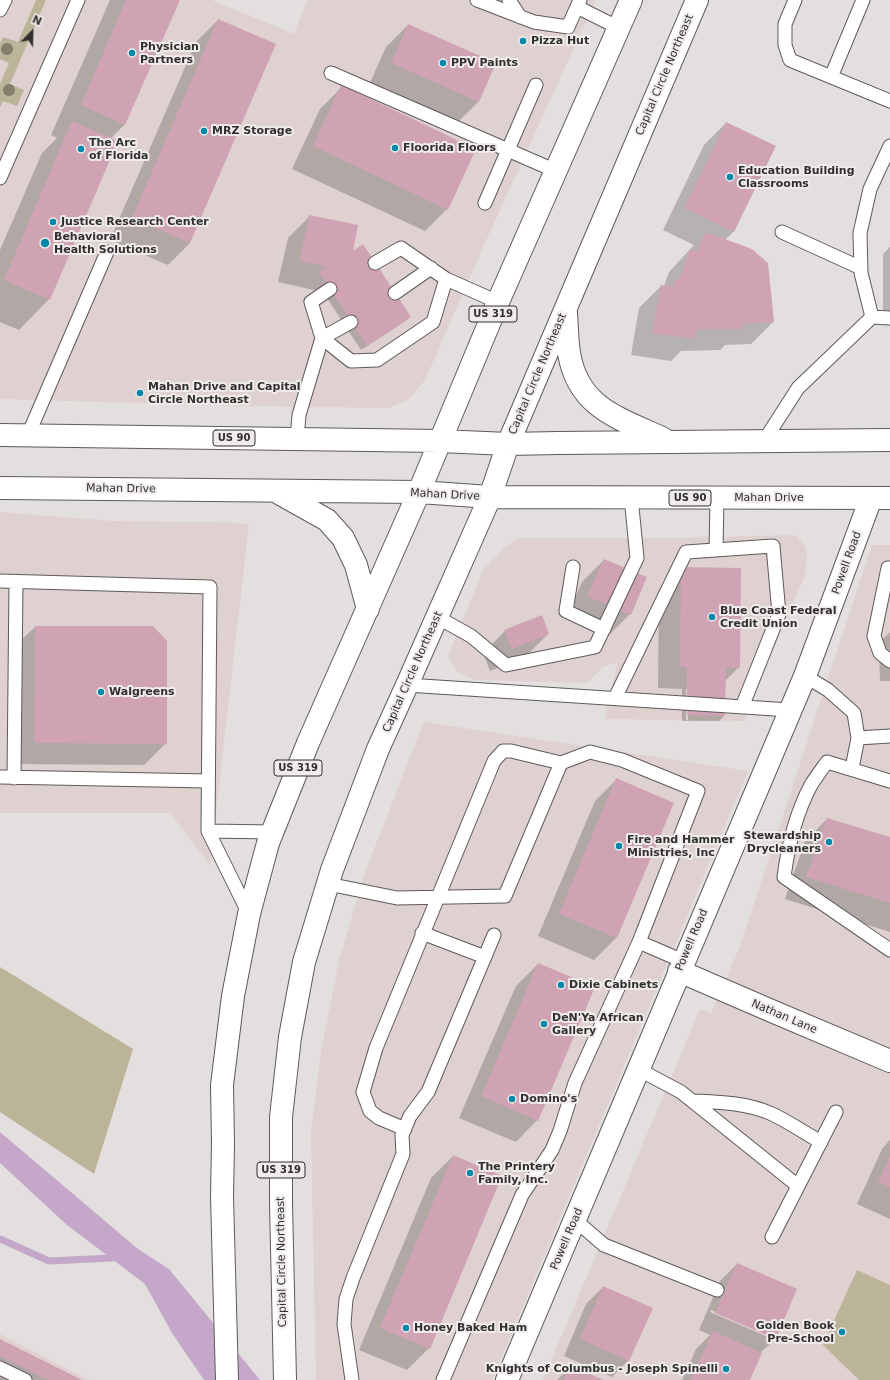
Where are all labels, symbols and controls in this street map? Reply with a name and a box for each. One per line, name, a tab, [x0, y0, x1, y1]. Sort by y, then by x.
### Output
north arrow	[12, 12, 52, 52]
street label: Capital Circle Northeast	[633, 12, 697, 138]
text: N	[30, 13, 44, 28]
place label: Pizza Hut	[531, 34, 589, 48]
marker: Pizza Hut	[518, 36, 528, 46]
place label: Physician Partners	[140, 40, 199, 66]
marker: Physician Partners	[127, 48, 137, 58]
place label: PPV Paints	[451, 56, 518, 70]
marker: PPV Paints	[438, 58, 448, 68]
place label: MRZ Storage	[212, 124, 292, 138]
marker: MRZ Storage	[199, 126, 209, 136]
place label: The Arc of Florida	[89, 136, 149, 162]
place label: Floorida Floors	[403, 141, 496, 155]
marker: Floorida Floors	[390, 143, 400, 153]
marker: The Arc of Florida	[76, 144, 86, 154]
place label: Education Building Classrooms	[738, 164, 855, 190]
marker: Education Building Classrooms	[725, 172, 735, 182]
place label: Justice Research Center	[61, 215, 209, 229]
marker: Justice Research Center	[48, 217, 58, 227]
place label: Behavioral Health Solutions	[54, 230, 157, 256]
marker: Behavioral Health Solutions	[39, 237, 51, 249]
road number: US 319	[469, 306, 517, 322]
street label: Capital Circle Northeast	[506, 311, 570, 437]
place label: Mahan Drive and Capital Circle Northeast	[148, 380, 301, 406]
marker: Mahan Drive and Capital Circle Northeast	[135, 388, 145, 398]
road number: US 90	[213, 430, 255, 446]
street label: Mahan Drive	[86, 482, 156, 496]
street label: Mahan Drive	[410, 487, 480, 503]
road number: US 90	[669, 490, 711, 506]
street label: Mahan Drive	[734, 491, 804, 505]
street label: Powell Road	[830, 530, 864, 596]
place label: Blue Coast Federal Credit Union	[720, 604, 836, 630]
street label: Capital Circle Northeast	[380, 610, 446, 734]
marker: Blue Coast Federal Credit Union	[707, 612, 717, 622]
place label: Walgreens	[109, 685, 175, 699]
marker: Walgreens	[96, 687, 106, 697]
road number: US 319	[274, 760, 322, 776]
place label: Stewardship Drycleaners	[743, 829, 821, 855]
place label: Fire and Hammer Ministries, Inc	[627, 833, 734, 859]
marker: Stewardship Drycleaners	[824, 837, 834, 847]
marker: Fire and Hammer Ministries, Inc	[614, 841, 624, 851]
street label: Powell Road	[673, 907, 711, 973]
place label: Dixie Cabinets	[569, 978, 658, 992]
marker: Dixie Cabinets	[556, 980, 566, 990]
street label: Nathan Lane	[749, 997, 819, 1037]
place label: DeN'Ya African Gallery	[552, 1011, 644, 1037]
marker: DeN'Ya African Gallery	[539, 1019, 549, 1029]
place label: Domino's	[520, 1092, 577, 1106]
marker: Domino's	[507, 1094, 517, 1104]
place label: The Printery Family, Inc.	[478, 1160, 555, 1186]
road number: US 319	[257, 1162, 305, 1178]
marker: The Printery Family, Inc.	[465, 1168, 475, 1178]
street label: Capital Circle Northeast	[274, 1197, 290, 1327]
street label: Powell Road	[548, 1206, 586, 1272]
place label: Golden Book Pre-School	[756, 1319, 834, 1345]
place label: Honey Baked Ham	[414, 1321, 527, 1335]
marker: Honey Baked Ham	[401, 1323, 411, 1333]
marker: Golden Book Pre-School	[837, 1327, 847, 1337]
place label: Knights of Columbus - Joseph Spinelli	[486, 1362, 718, 1376]
marker: Knights of Columbus - Joseph Spinelli	[721, 1364, 731, 1374]

